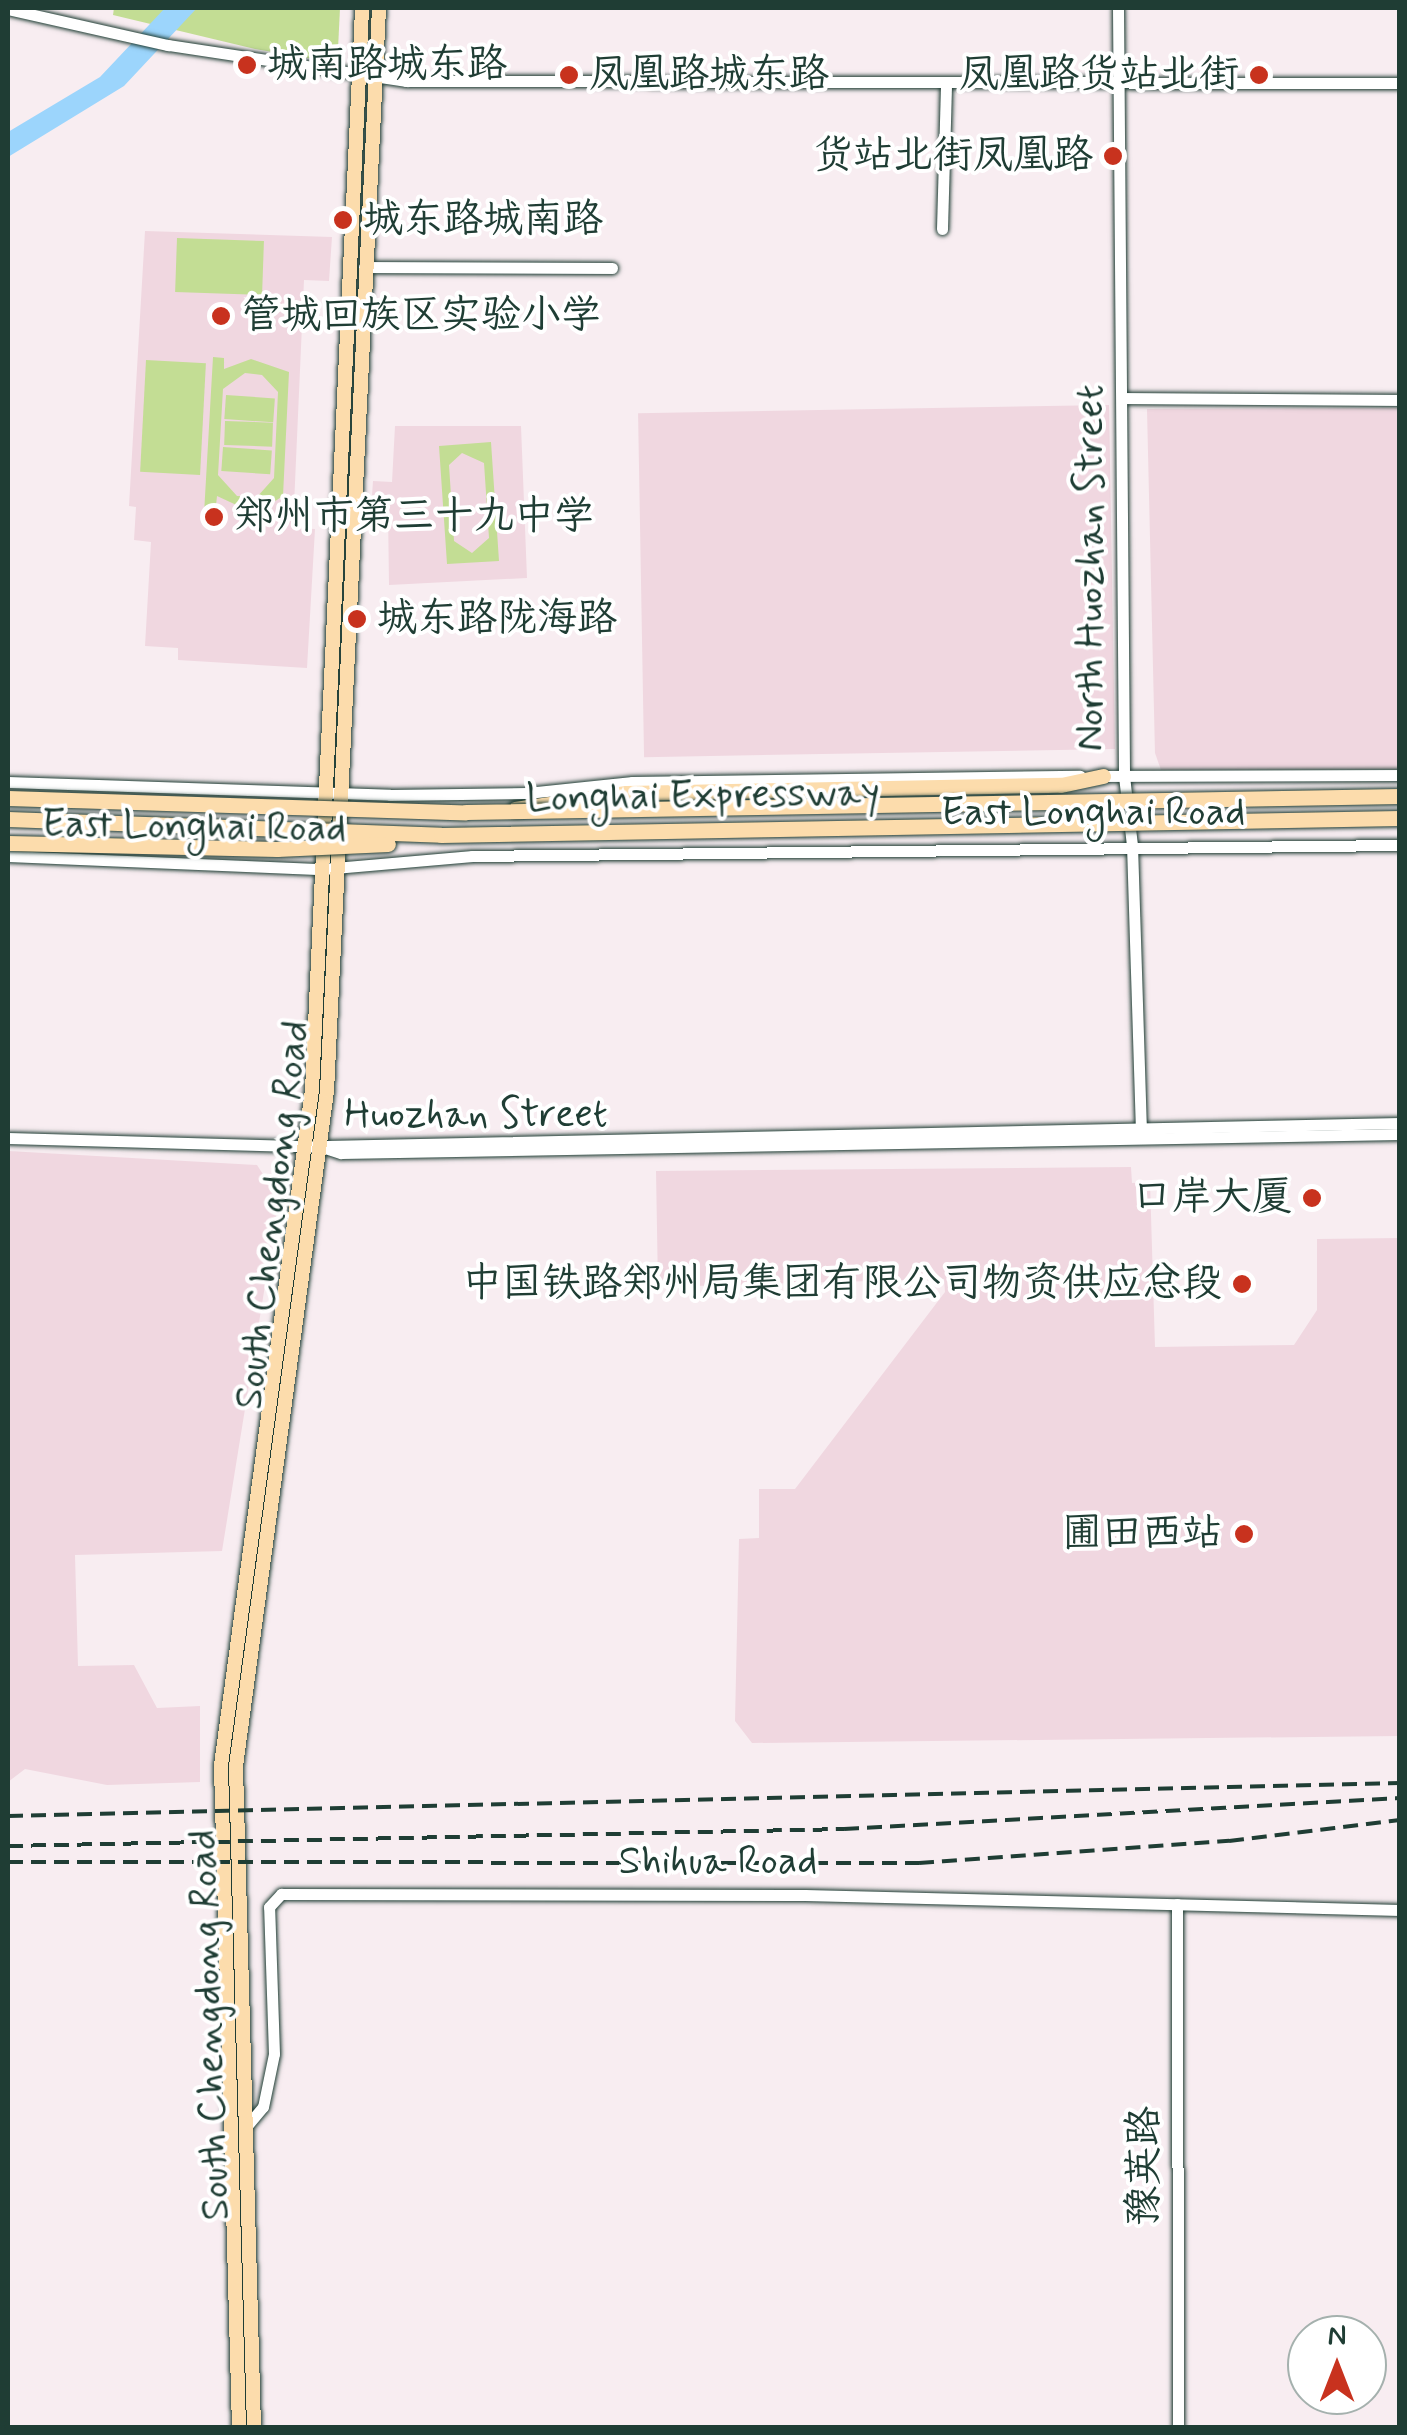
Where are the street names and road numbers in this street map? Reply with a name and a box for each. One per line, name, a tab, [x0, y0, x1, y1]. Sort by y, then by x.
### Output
street label: North Huozhan Street	[1067, 382, 1115, 754]
street label: Longhai Expressway	[526, 769, 880, 823]
street label: East Longhai Road	[941, 789, 1245, 837]
street label: East Longhai Road	[41, 800, 347, 854]
street label: South Chengdong Road	[225, 1018, 321, 1412]
street label: Huozhan Street	[341, 1091, 611, 1139]
street label: South Chengdong Road	[179, 1829, 241, 2221]
street label: Shihua Road	[619, 1838, 817, 1886]
street label: 豫英路	[1121, 2106, 1169, 2226]

